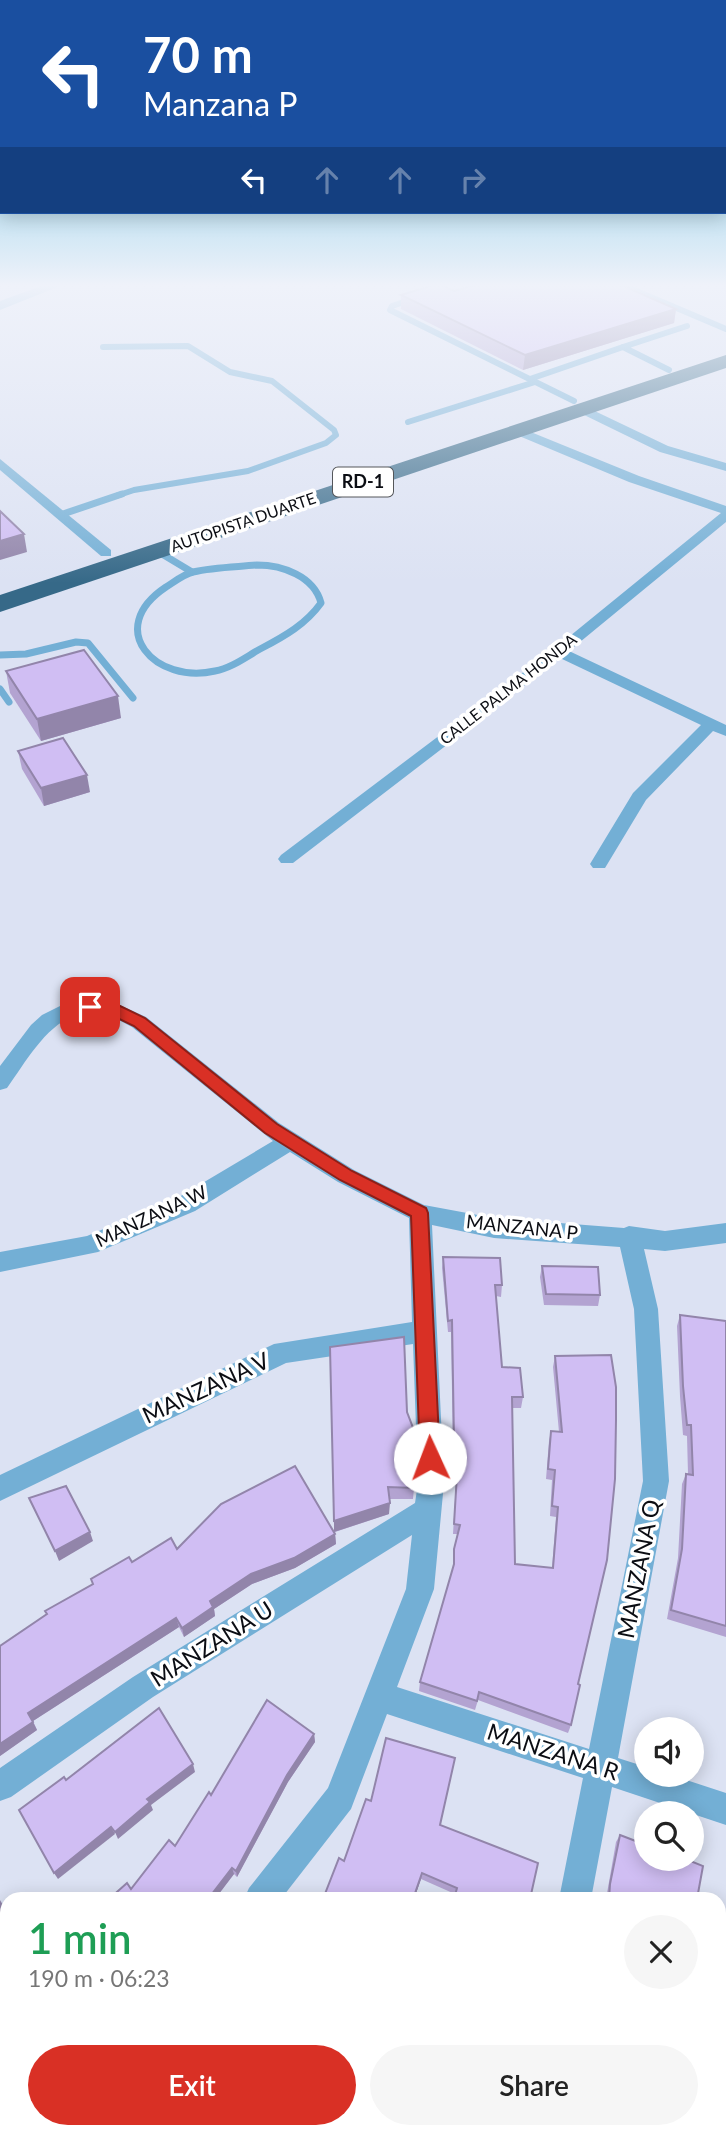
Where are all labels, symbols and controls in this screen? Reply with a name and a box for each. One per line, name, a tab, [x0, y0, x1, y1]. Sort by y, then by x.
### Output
text: 70 m	[143, 25, 253, 83]
icon: left	[28, 28, 119, 119]
text: Manzana P	[143, 84, 298, 123]
icon: left	[235, 161, 273, 199]
icon: ahead	[308, 161, 346, 199]
icon: ahead	[381, 161, 419, 199]
icon: right	[454, 161, 492, 199]
road number: RD-1	[333, 468, 393, 496]
street label: AUTOPISTA DUARTE	[168, 488, 318, 555]
street label: CALLE PALMA HONDA	[436, 629, 580, 748]
pin	[60, 977, 120, 1037]
icon: arrive	[71, 988, 109, 1026]
street label: MANZANA W	[91, 1180, 210, 1251]
street label: MANZANA P	[465, 1209, 579, 1244]
street label: MANZANA V	[138, 1345, 274, 1429]
position arrow	[393, 1421, 467, 1495]
street label: MANZANA Q	[611, 1497, 665, 1640]
street label: MANZANA U	[145, 1594, 278, 1692]
street label: MANZANA R	[484, 1717, 623, 1786]
map controls	[634, 1717, 704, 1871]
button: sound	[634, 1717, 704, 1787]
button: search	[634, 1801, 704, 1871]
text: 1 min	[28, 1913, 132, 1963]
button: close	[624, 1915, 698, 1989]
text: 190 m · 06:23	[28, 1964, 170, 1992]
button: Exit	[28, 2045, 356, 2125]
button: Share	[370, 2045, 698, 2125]

